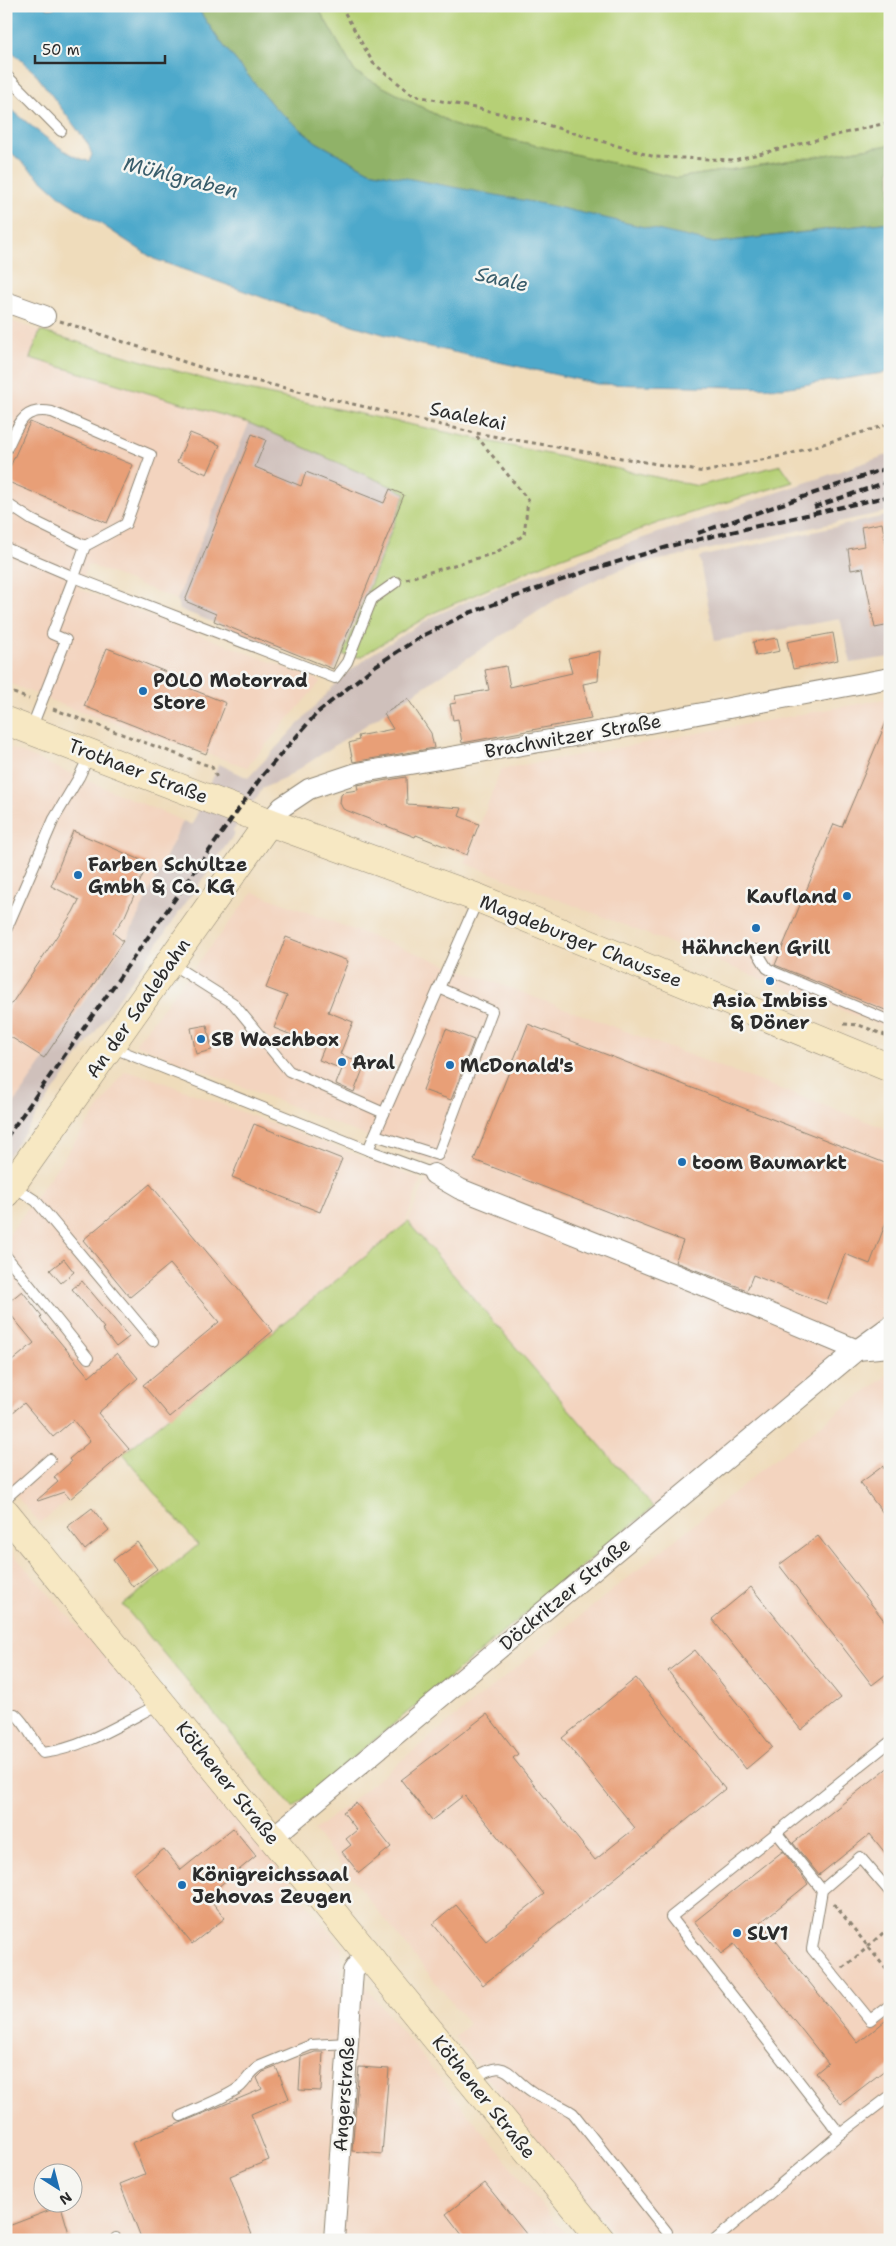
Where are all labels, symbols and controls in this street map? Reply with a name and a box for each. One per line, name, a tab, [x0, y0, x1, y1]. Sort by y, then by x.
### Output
scale bar	[35, 32, 165, 64]
text: 50 m	[42, 40, 80, 60]
water label: Mühlgraben	[121, 150, 241, 204]
water label: Saale	[473, 260, 531, 298]
street label: Saalekai	[428, 396, 508, 436]
place label: POLO Motorrad Store	[153, 668, 308, 715]
marker: POLO Motorrad Store	[137, 685, 149, 697]
street label: Brachwitzer Straße	[483, 708, 663, 764]
street label: Trothaer Straße	[64, 733, 212, 809]
place label: Farben Schultze Gmbh & Co. KG	[88, 852, 247, 899]
marker: Farben Schultze Gmbh & Co. KG	[72, 869, 84, 881]
place label: Kaufland	[747, 884, 837, 909]
street label: Magdeburger Chaussee	[476, 889, 686, 993]
marker: Kaufland	[841, 890, 853, 902]
marker: Hähnchen Grill	[750, 922, 762, 934]
street label: An der Saalebahn	[80, 933, 196, 1083]
place label: Hähnchen Grill	[682, 935, 831, 960]
marker: Asia Imbiss & Döner	[764, 975, 776, 987]
place label: Asia Imbiss & Döner	[712, 988, 828, 1035]
place label: SB Waschbox	[211, 1027, 339, 1052]
marker: SB Waschbox	[195, 1033, 207, 1045]
place label: Aral	[352, 1050, 396, 1075]
place label: McDonald's	[460, 1053, 573, 1078]
marker: Aral	[336, 1056, 348, 1068]
marker: McDonald's	[444, 1059, 456, 1071]
place label: toom Baumarkt	[692, 1150, 847, 1175]
marker: toom Baumarkt	[676, 1156, 688, 1168]
street label: Döckritzer Straße	[494, 1532, 636, 1656]
street label: Köthener Straße	[170, 1716, 286, 1850]
place label: Königreichssaal Jehovas Zeugen	[192, 1862, 352, 1909]
marker: Königreichssaal Jehovas Zeugen	[176, 1879, 188, 1891]
place label: SLV1	[747, 1921, 788, 1946]
marker: SLV1	[731, 1927, 743, 1939]
street label: Köthener Straße	[426, 2030, 542, 2164]
street label: Angerstraße	[328, 2036, 360, 2152]
north arrow	[32, 2164, 82, 2214]
text: N	[56, 2188, 75, 2209]

